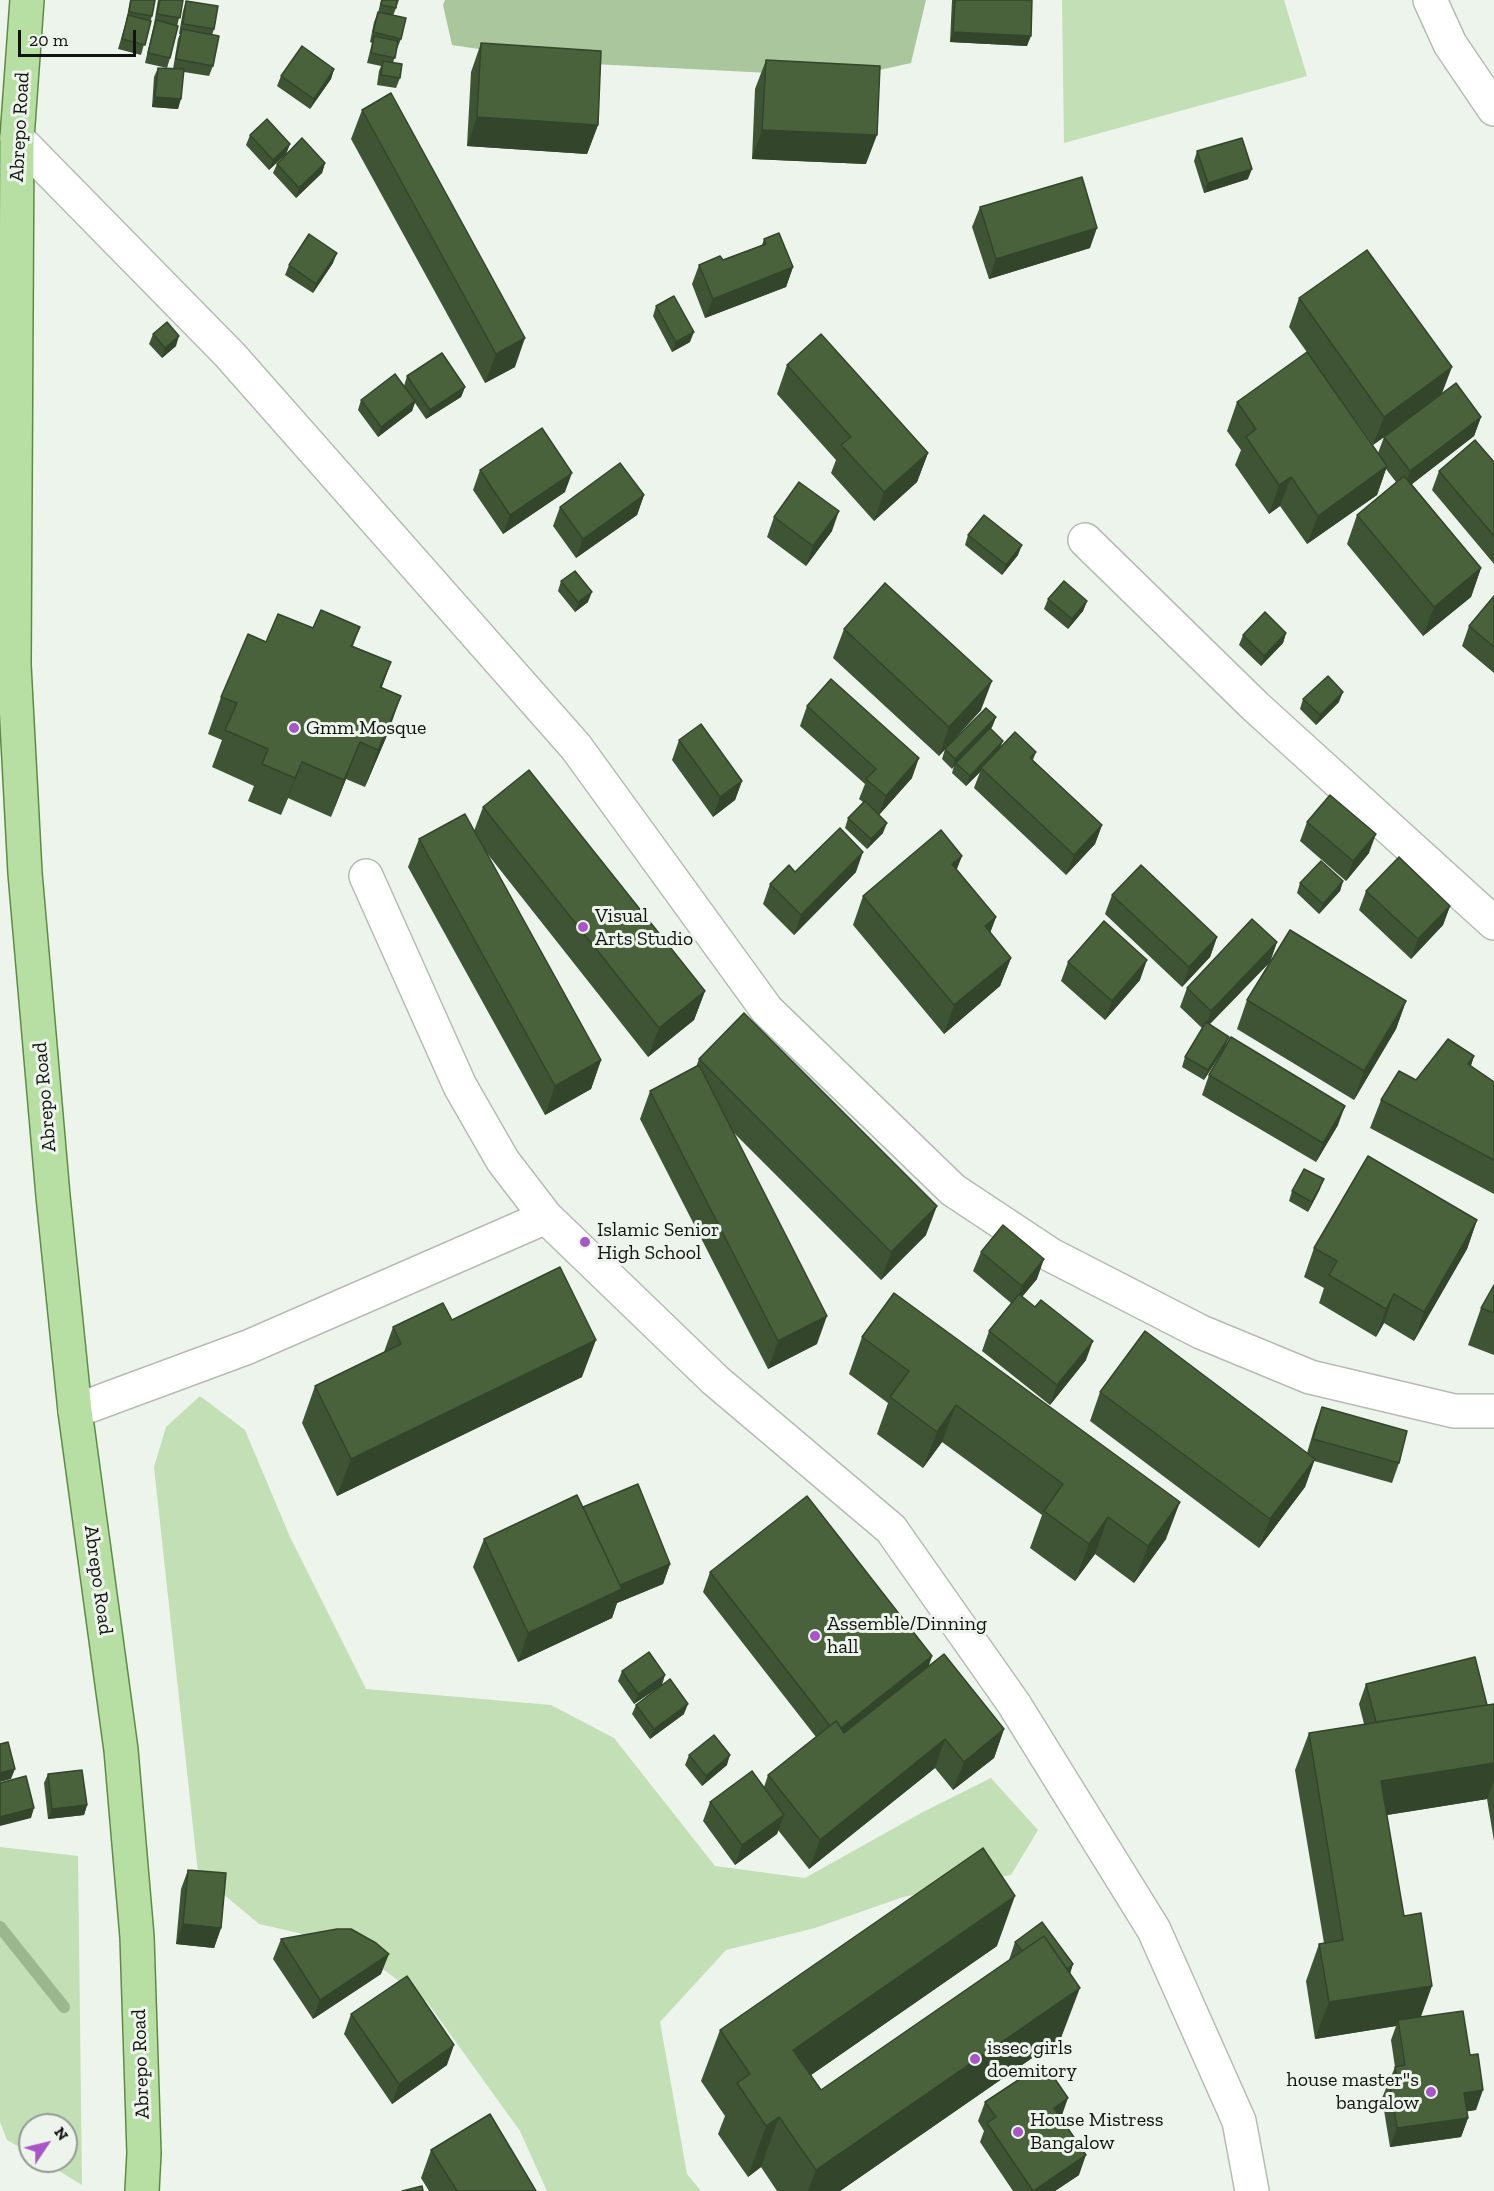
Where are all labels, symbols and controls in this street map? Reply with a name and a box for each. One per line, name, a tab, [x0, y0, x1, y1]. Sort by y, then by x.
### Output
scale bar	[21, 18, 140, 56]
text: 20 m	[29, 29, 68, 51]
street label: Abrepo Road	[5, 71, 35, 183]
place label: Gmm Mosque	[306, 716, 426, 740]
marker: Gmm Mosque	[287, 721, 301, 735]
place label: Visual Arts Studio	[595, 904, 693, 951]
marker: Visual Arts Studio	[576, 920, 590, 934]
street label: Abrepo Road	[28, 1041, 62, 1153]
place label: Islamic Senior High School	[597, 1218, 719, 1265]
marker: Islamic Senior High School	[578, 1235, 592, 1249]
street label: Abrepo Road	[78, 1524, 118, 1636]
place label: Assemble/Dinning hall	[827, 1612, 987, 1659]
marker: Assemble/Dinning hall	[808, 1629, 822, 1643]
street label: Abrepo Road	[127, 2008, 155, 2120]
place label: issec girls doemitory	[987, 2036, 1077, 2083]
marker: issec girls doemitory	[968, 2052, 982, 2066]
place label: house master"s bangalow	[1287, 2068, 1419, 2115]
marker: house master"s bangalow	[1424, 2085, 1438, 2099]
place label: House Mistress Bangalow	[1030, 2108, 1164, 2155]
north arrow	[18, 2113, 78, 2173]
text: N	[50, 2123, 73, 2144]
marker: House Mistress Bangalow	[1011, 2125, 1025, 2139]

